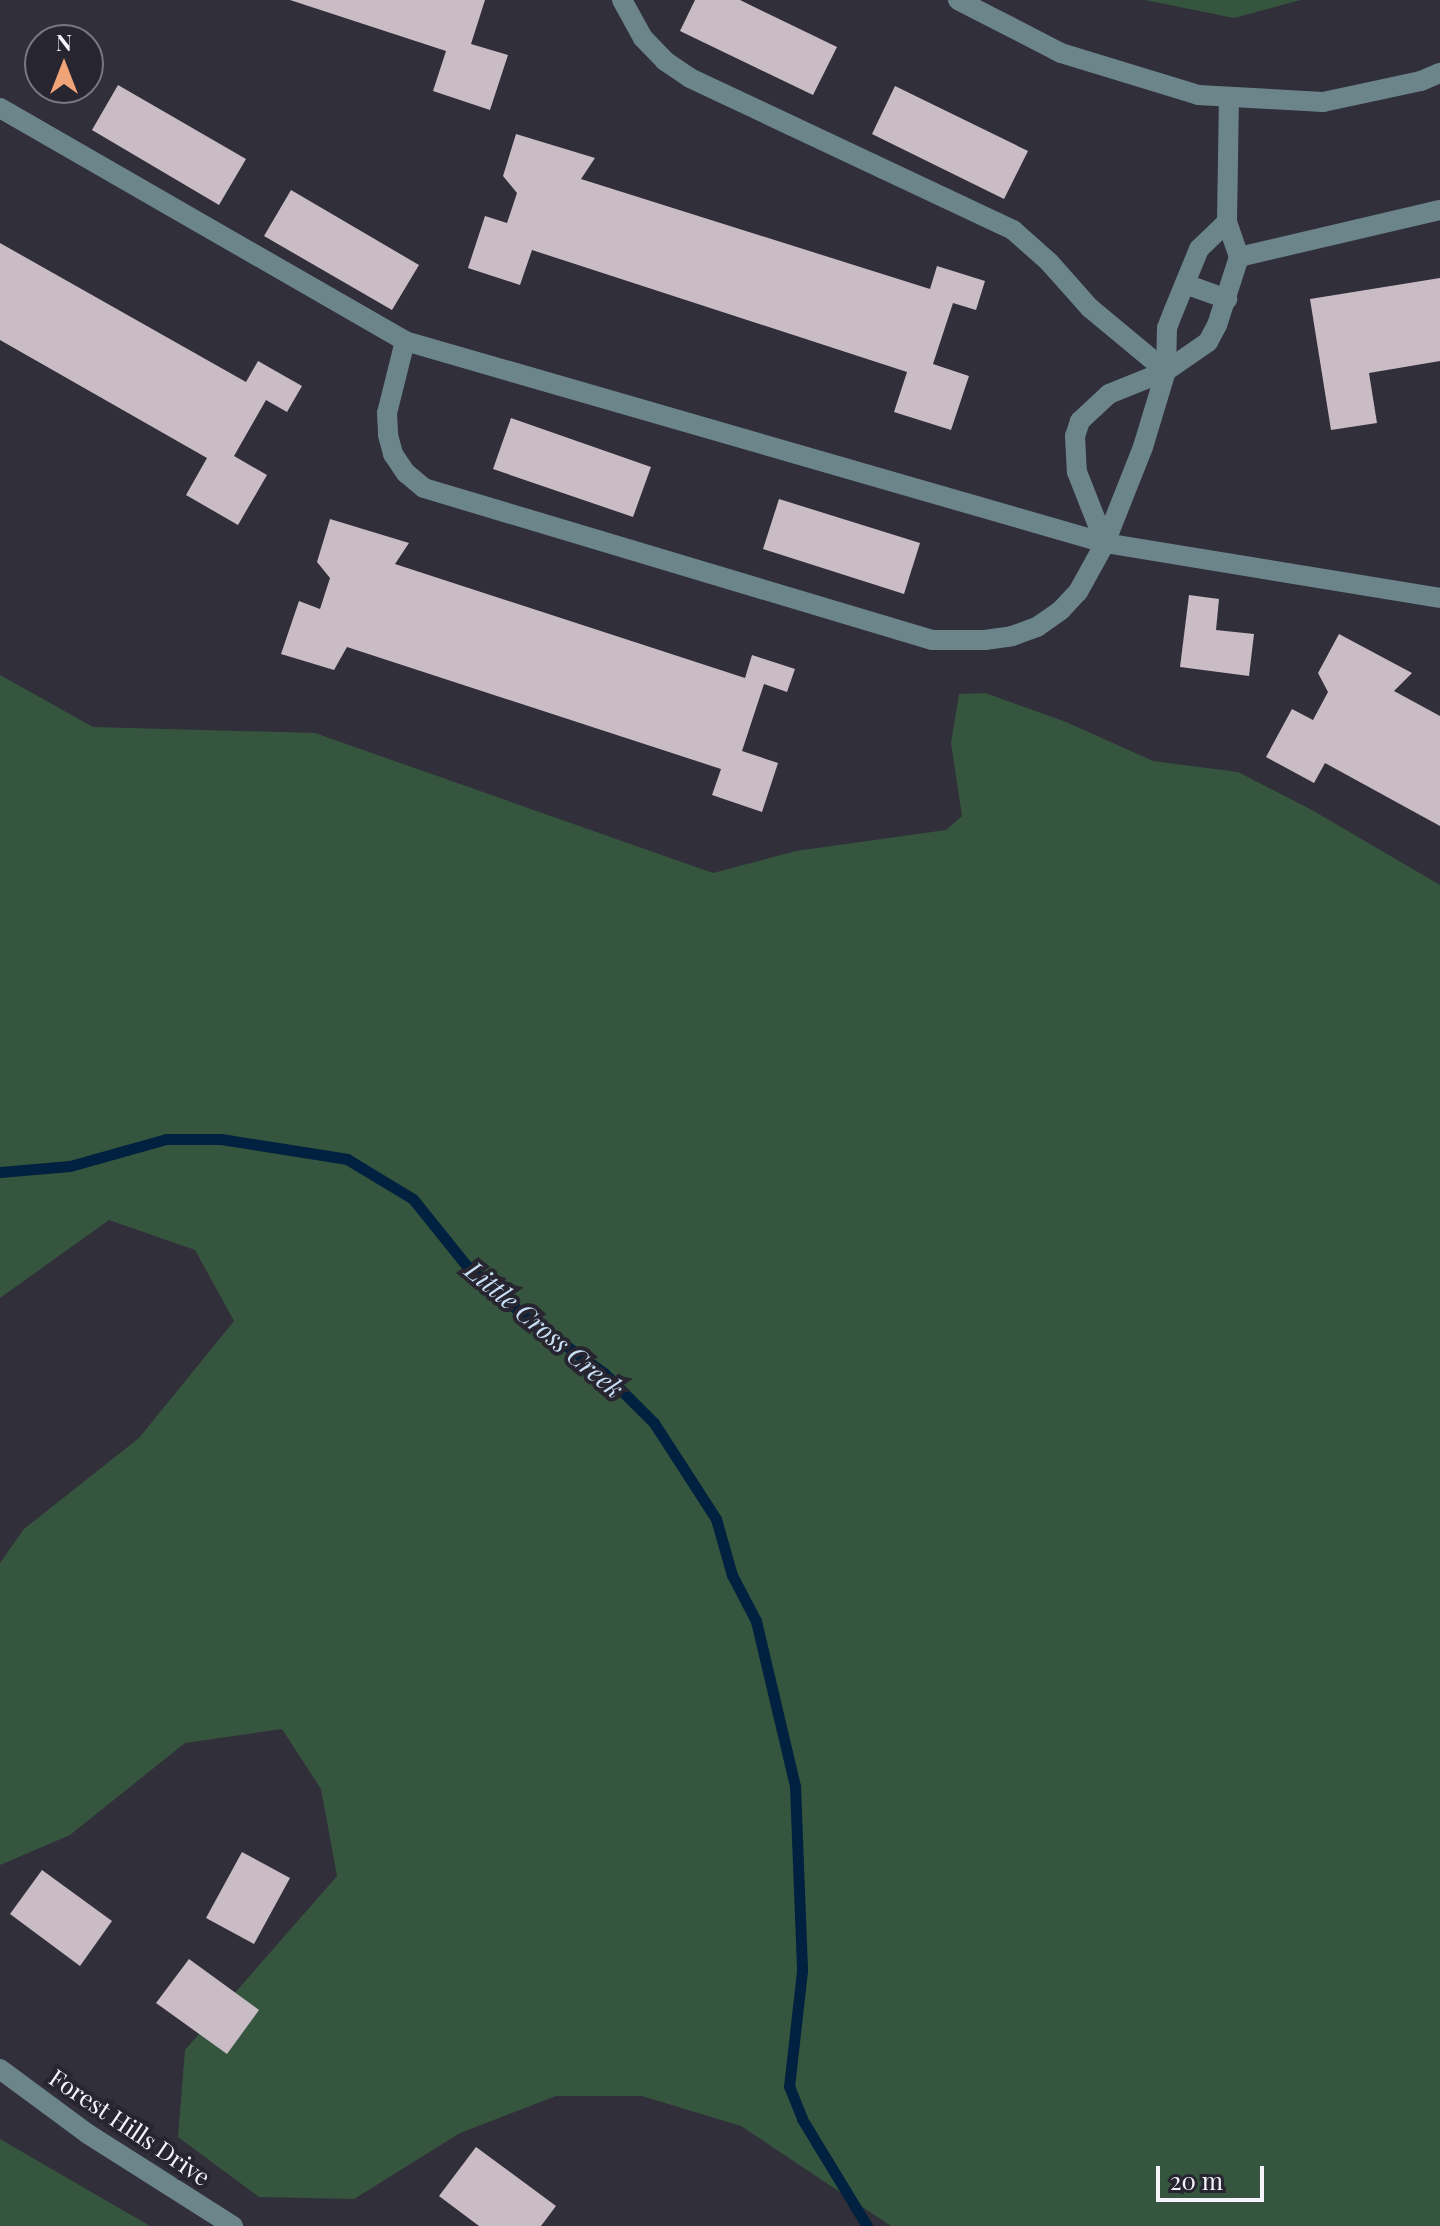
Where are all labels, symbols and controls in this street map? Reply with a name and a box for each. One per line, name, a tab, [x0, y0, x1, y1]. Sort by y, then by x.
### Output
north arrow	[24, 24, 104, 104]
text: N	[56, 27, 72, 57]
water label: Little Cross Creek	[460, 1254, 630, 1404]
street label: Forest Hills Drive	[44, 2062, 216, 2192]
scale bar	[1160, 2150, 1268, 2200]
text: 20 m	[1170, 2164, 1223, 2196]

